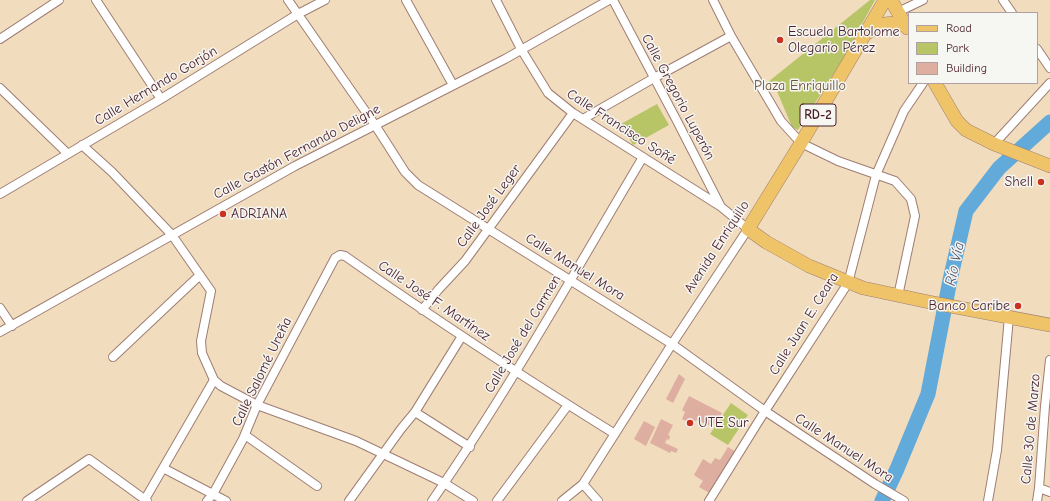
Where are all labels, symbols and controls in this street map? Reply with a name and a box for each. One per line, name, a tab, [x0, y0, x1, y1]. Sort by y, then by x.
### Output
legend	[908, 12, 1038, 84]
text: Road	[946, 21, 972, 35]
place label: Escuela Bartolome Olegario Pérez	[788, 24, 900, 56]
street label: Calle Gregorio Luperón	[638, 31, 718, 163]
marker: Escuela Bartolome Olegario Pérez	[775, 35, 785, 45]
text: Park	[946, 41, 969, 55]
street label: Calle Hernando Gorjón	[92, 43, 220, 129]
text: Building	[946, 61, 987, 75]
park label: Plaza Enriquillo	[754, 78, 846, 94]
street label: Calle Francisco Soñé	[563, 86, 679, 168]
street label: Calle Gastón Fernando Deligne	[211, 101, 383, 203]
road number: RD-2	[800, 104, 836, 126]
street label: Calle José Leger	[453, 161, 525, 251]
place label: Shell	[1005, 174, 1033, 190]
marker: Shell	[1036, 177, 1046, 187]
street label: Avenida Enriquillo	[681, 198, 753, 296]
place label: ADRIANA	[231, 206, 287, 222]
marker: ADRIANA	[218, 209, 228, 219]
street label: Calle Manuel Mora	[522, 230, 628, 304]
water label: Río Vía	[942, 240, 968, 288]
street label: Calle José F. Martínez	[375, 257, 493, 345]
street label: Calle Juan E. Ceara	[766, 270, 842, 378]
street label: Calle José del Carmen	[481, 272, 565, 396]
place label: Banco Caribe	[928, 298, 1010, 314]
marker: Banco Caribe	[1013, 301, 1023, 311]
street label: Calle Salomé Ureña	[228, 315, 296, 429]
street label: Calle 30 de Marzo	[1018, 373, 1044, 485]
street label: Calle Manuel Mora	[792, 410, 896, 486]
place label: UTE Sur	[698, 415, 749, 431]
marker: UTE Sur	[685, 418, 695, 428]

